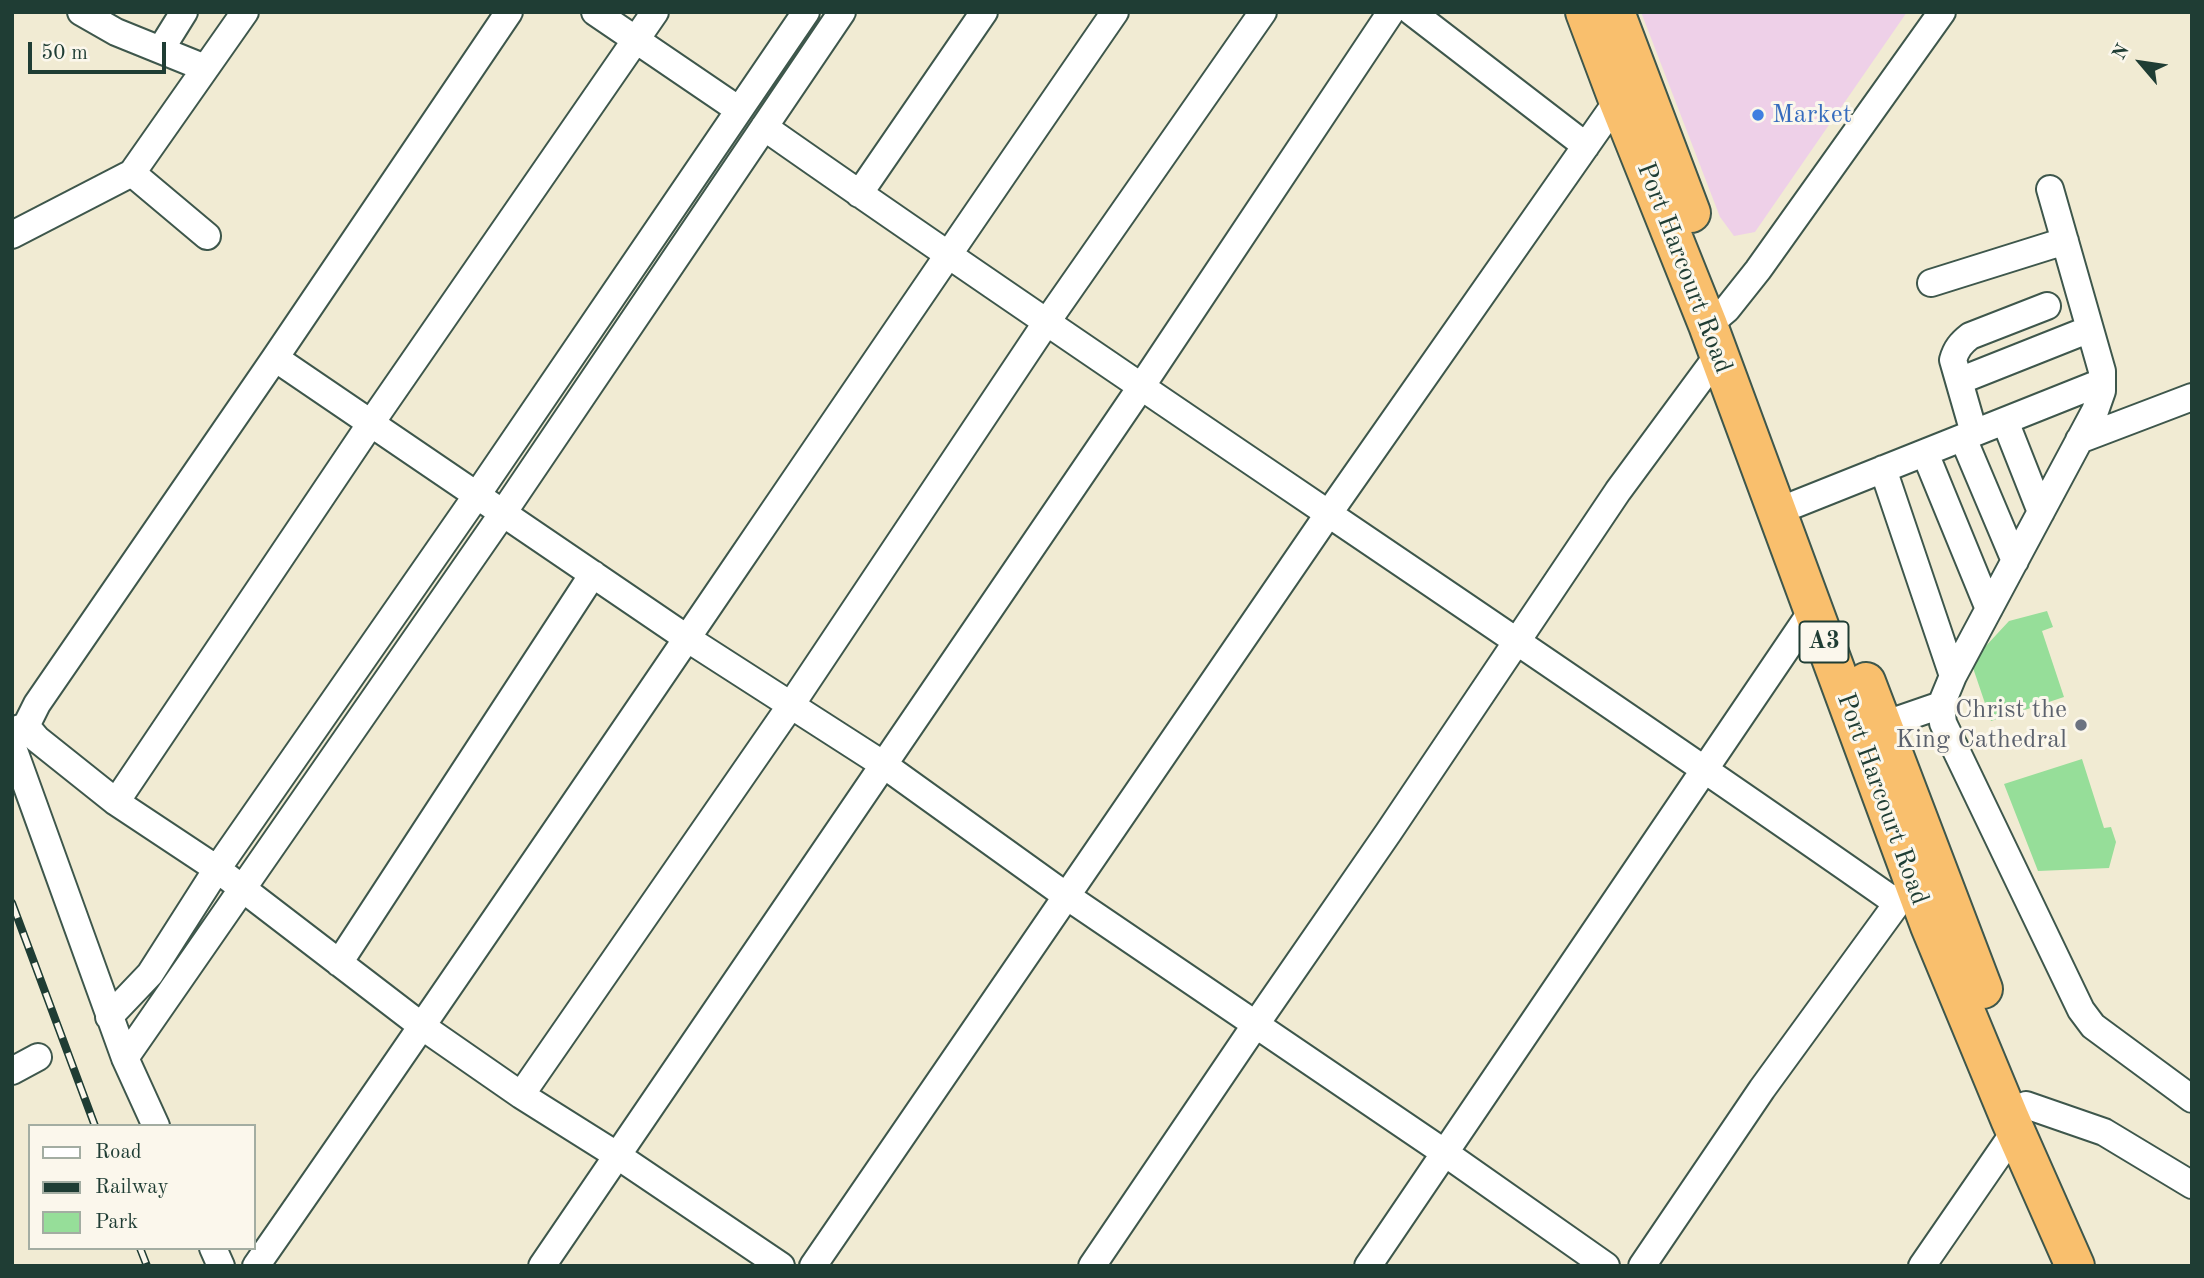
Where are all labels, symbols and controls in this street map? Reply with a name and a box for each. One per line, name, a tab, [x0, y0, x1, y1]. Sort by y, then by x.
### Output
scale bar	[32, 28, 170, 72]
north arrow	[2106, 28, 2176, 98]
text: N	[2110, 42, 2134, 64]
text: 50 m	[41, 43, 88, 64]
place label: Market	[1772, 99, 1852, 131]
marker: Market	[1750, 107, 1766, 123]
street label: Port Harcourt Road	[1629, 158, 1739, 378]
road number: A3	[1800, 622, 1848, 662]
street label: Port Harcourt Road	[1829, 689, 1935, 909]
place label: Christ the King Cathedral	[1895, 694, 2067, 756]
marker: Christ the King Cathedral	[2073, 717, 2089, 733]
legend	[28, 1124, 256, 1250]
text: Road	[95, 1142, 142, 1163]
text: Railway	[95, 1177, 169, 1198]
text: Park	[95, 1212, 138, 1233]

